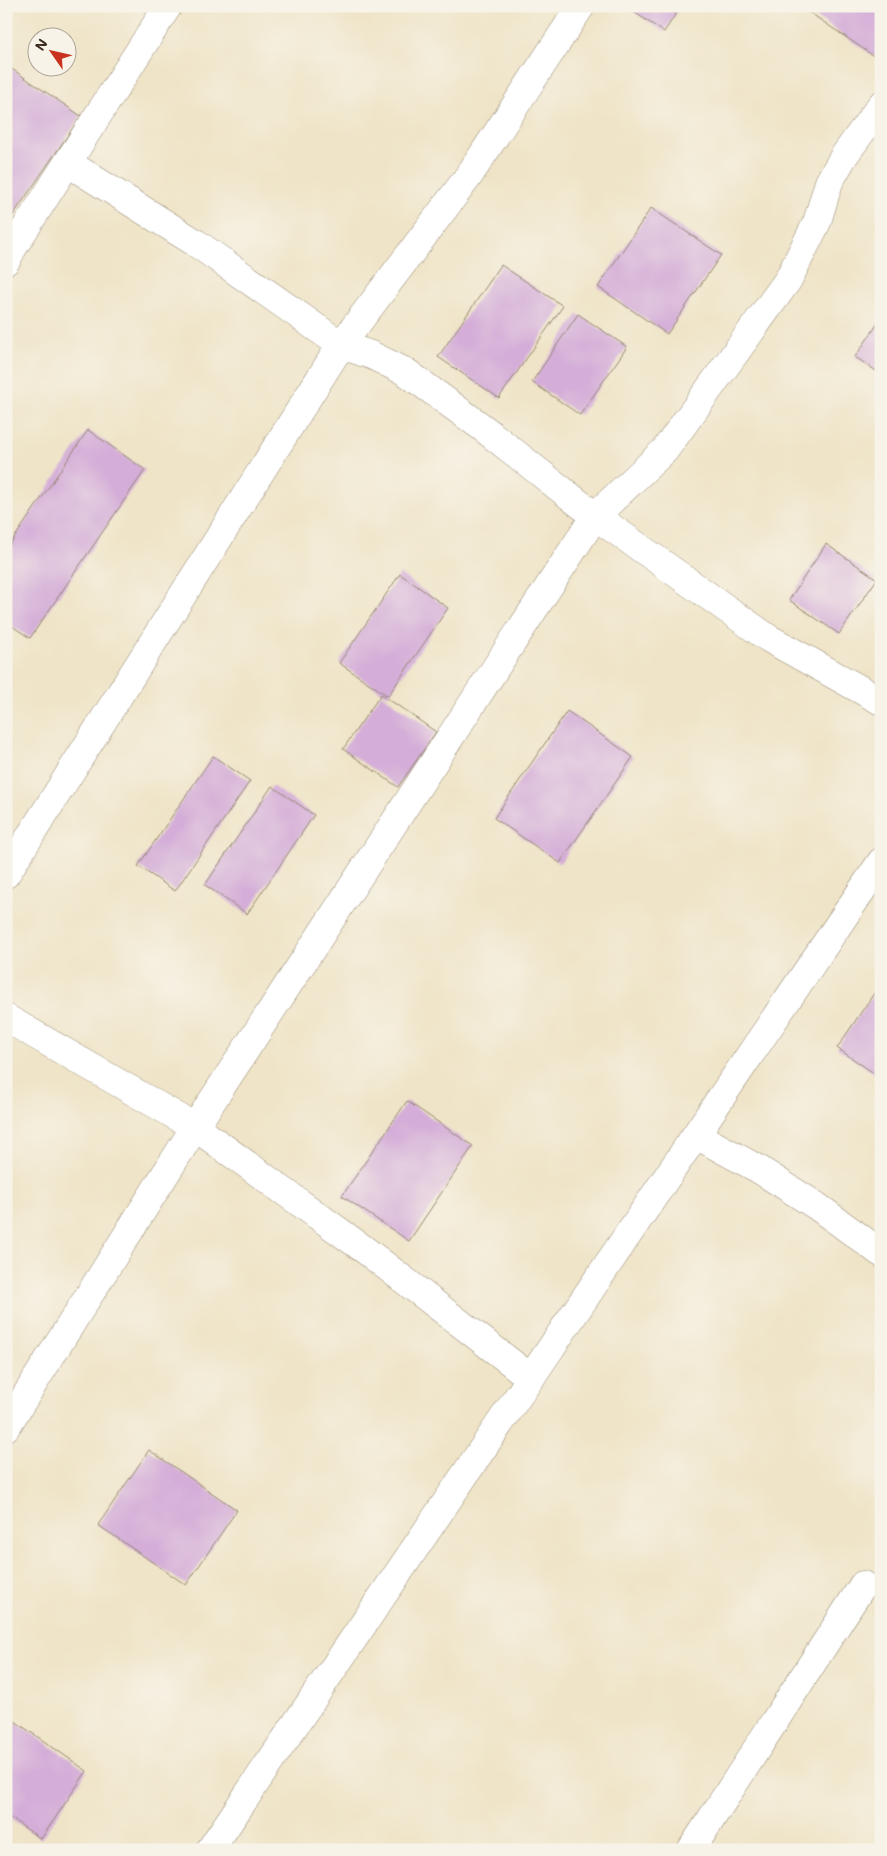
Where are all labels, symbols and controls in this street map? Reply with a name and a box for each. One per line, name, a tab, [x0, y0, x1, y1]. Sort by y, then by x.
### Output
north arrow	[28, 28, 78, 78]
text: N	[30, 35, 52, 54]

